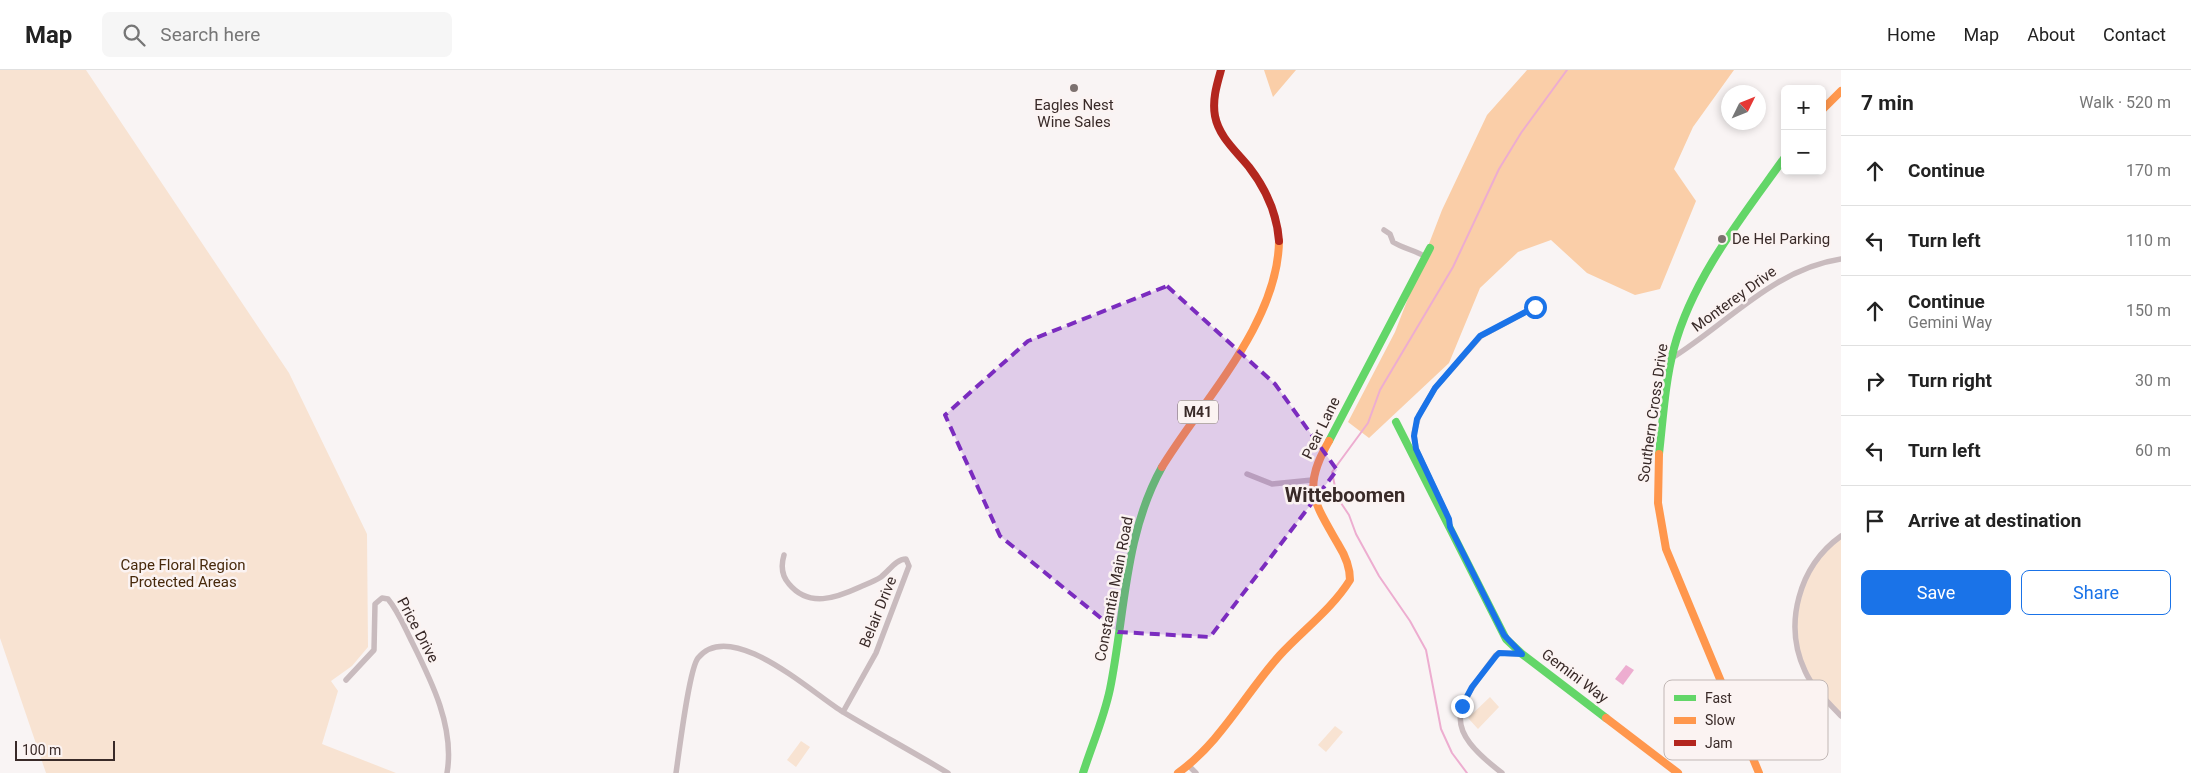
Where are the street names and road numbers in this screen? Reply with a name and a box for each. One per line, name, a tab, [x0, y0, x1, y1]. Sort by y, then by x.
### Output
street label: Monterey Drive	[1688, 262, 1780, 336]
street label: Southern Cross Drive	[1634, 342, 1672, 484]
street label: Pear Lane	[1298, 394, 1344, 462]
road number: M41	[1178, 401, 1218, 424]
street label: Constantia Main Road	[1091, 515, 1137, 663]
street label: Belair Drive	[856, 574, 900, 650]
street label: Price Drive	[393, 594, 443, 666]
street label: Gemini Way	[1538, 645, 1612, 707]

